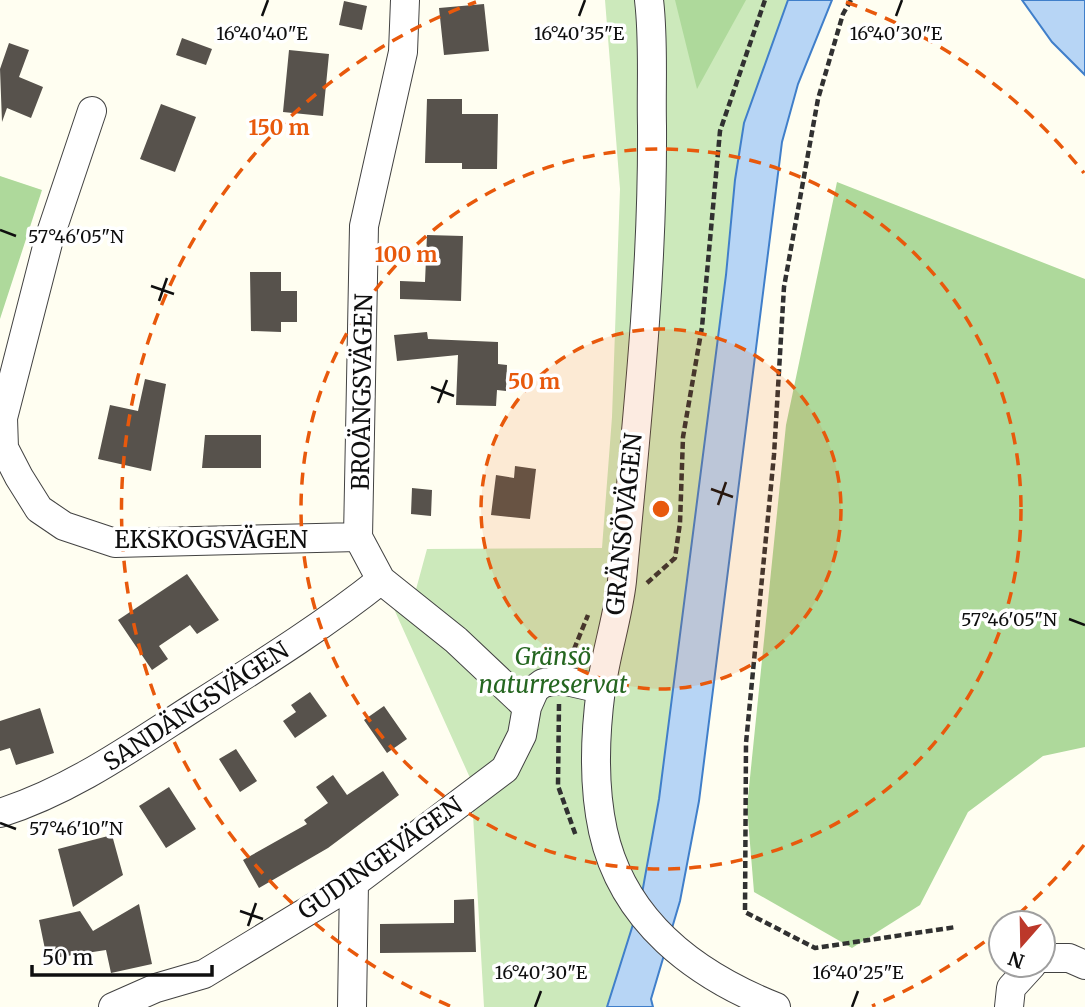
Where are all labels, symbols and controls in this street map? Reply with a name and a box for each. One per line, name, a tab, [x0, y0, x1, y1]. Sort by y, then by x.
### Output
text: 16°40'40"E	[216, 22, 308, 45]
text: 16°40'35"E	[534, 22, 625, 45]
text: 16°40'30"E	[850, 22, 943, 45]
text: 150 m	[248, 114, 310, 141]
text: 57°46'05"N	[28, 225, 124, 248]
text: 100 m	[375, 241, 437, 268]
street label: BROÄNGSVÄGEN	[345, 293, 379, 491]
text: 50 m	[508, 368, 560, 395]
street label: GRÄNSÖVÄGEN	[599, 431, 649, 617]
centre of rings	[649, 497, 673, 521]
street label: EKSKOGSVÄGEN	[114, 524, 308, 555]
text: 57°46'05"N	[961, 608, 1057, 631]
street label: SANDÄNGSVÄGEN	[97, 634, 295, 778]
park label: Gränsö naturreservat	[479, 641, 628, 700]
street label: GUDINGEVÄGEN	[292, 789, 469, 926]
text: 57°46'10"N	[29, 817, 123, 840]
north arrow	[987, 909, 1057, 979]
scale bar	[32, 934, 212, 978]
text: 50 m	[42, 944, 93, 971]
text: N	[1005, 946, 1027, 974]
text: 16°40'30"E	[495, 961, 588, 984]
text: 16°40'25"E	[813, 961, 904, 984]

